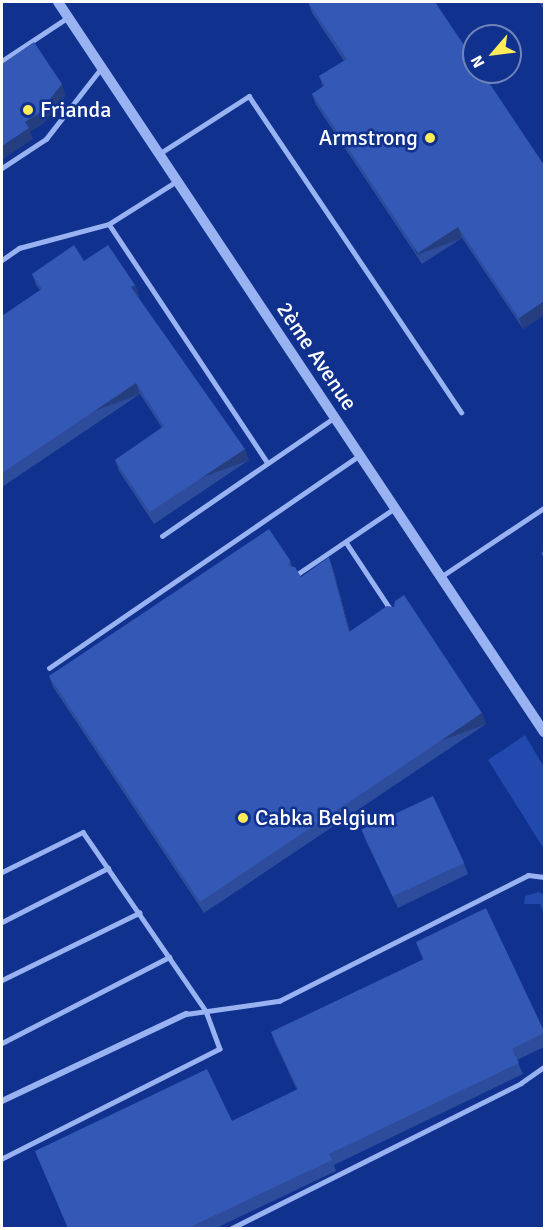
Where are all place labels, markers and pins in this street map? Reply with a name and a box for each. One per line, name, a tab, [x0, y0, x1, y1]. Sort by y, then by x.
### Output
place label: Frianda	[40, 97, 111, 123]
marker: Frianda	[21, 103, 35, 117]
place label: Armstrong	[319, 125, 418, 151]
marker: Armstrong	[423, 131, 437, 145]
place label: Cabka Belgium	[255, 805, 396, 831]
marker: Cabka Belgium	[236, 811, 250, 825]

